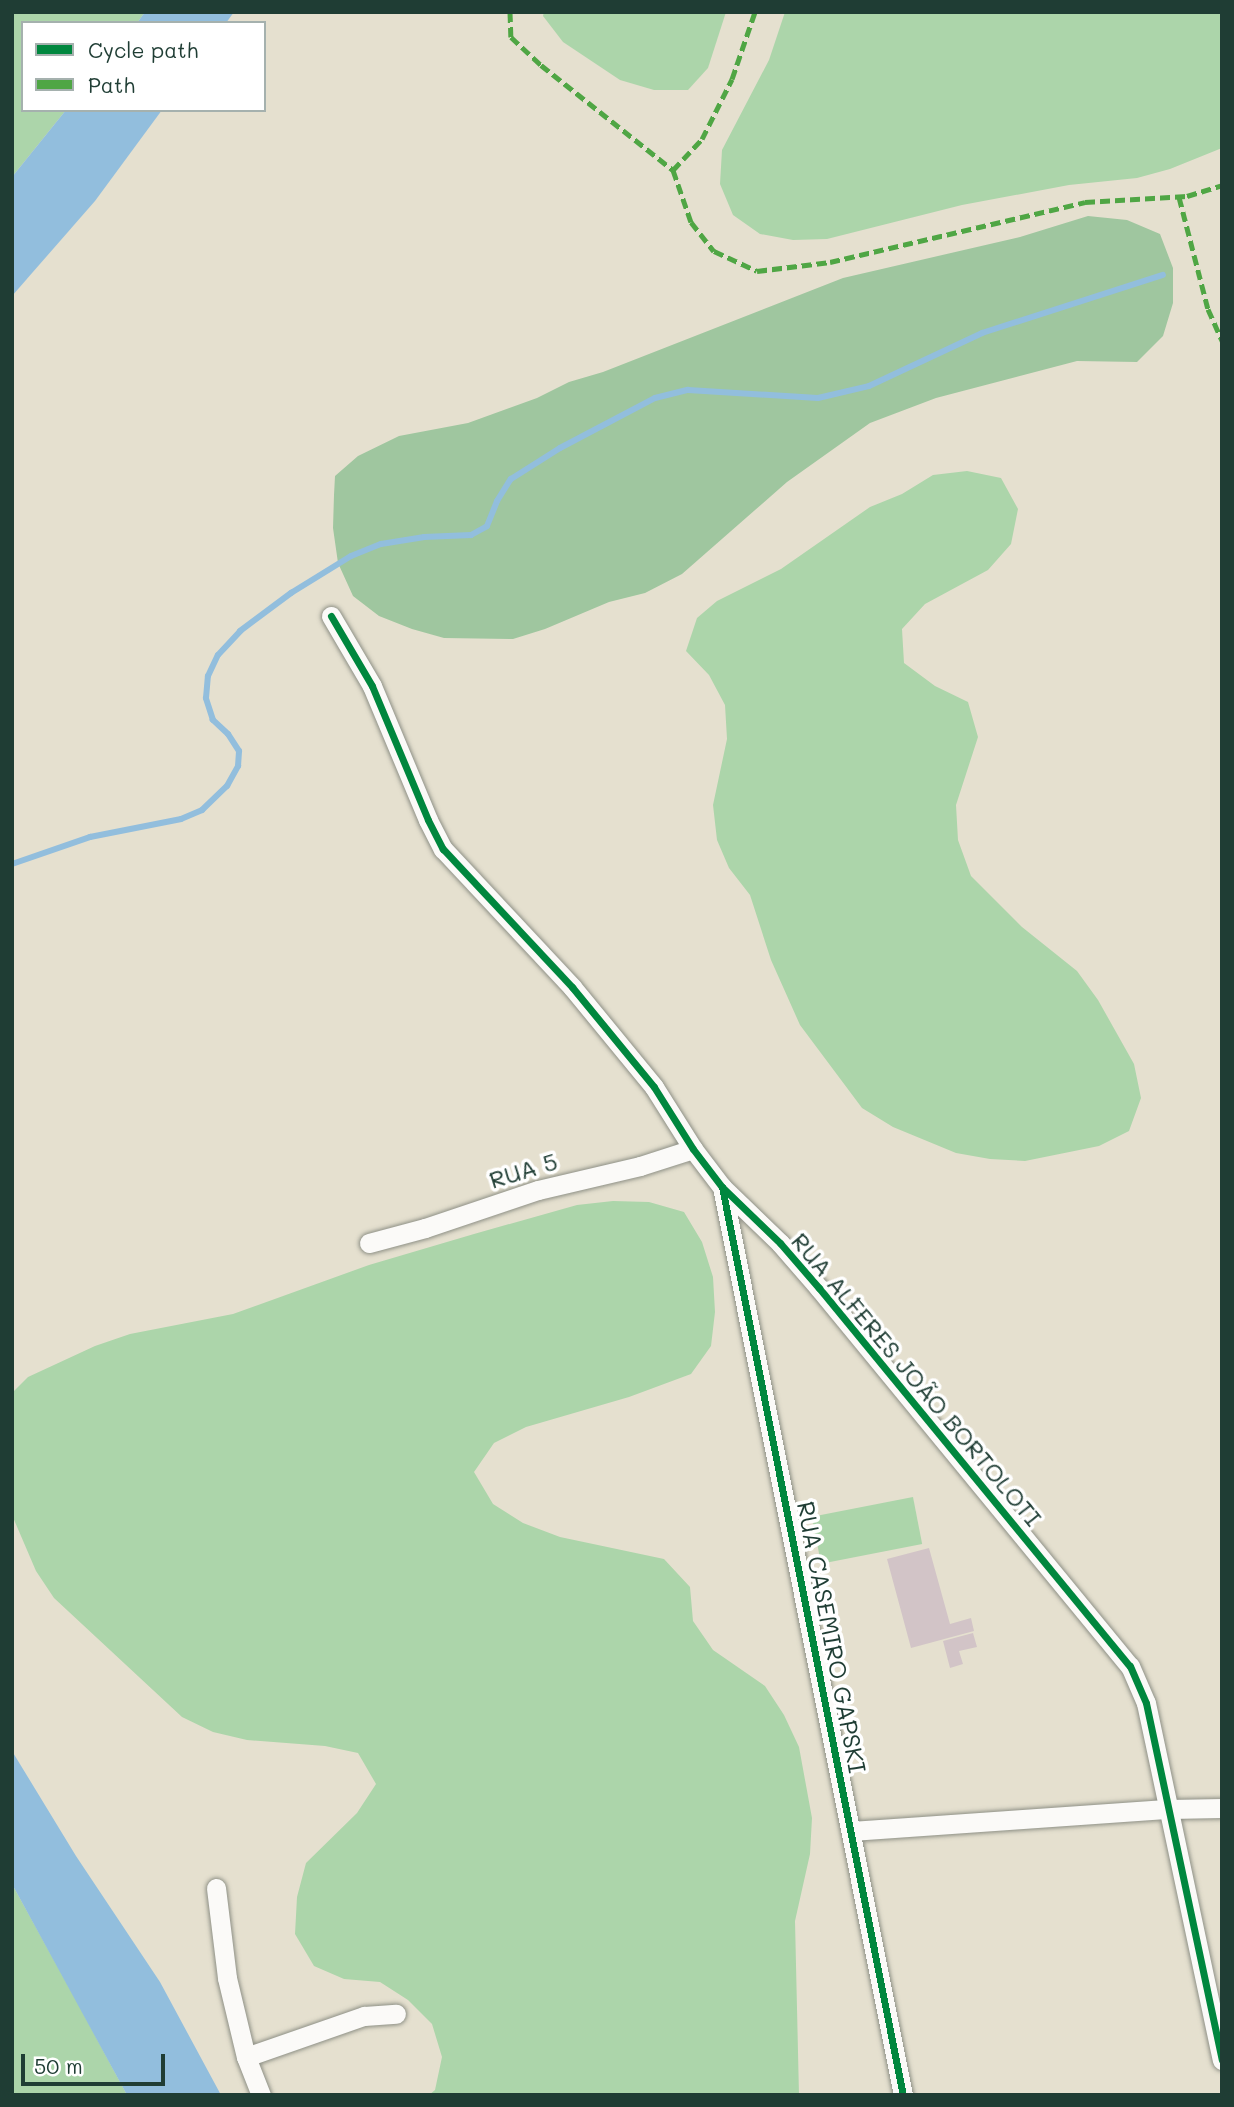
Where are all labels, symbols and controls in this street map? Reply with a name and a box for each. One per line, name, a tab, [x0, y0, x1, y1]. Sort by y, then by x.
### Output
legend	[21, 21, 266, 112]
text: Cycle path	[88, 36, 198, 63]
text: Path	[88, 71, 135, 98]
street label: RUA 5	[485, 1146, 561, 1194]
street label: RUA ALFERES JOÃO BORTOLOTI	[786, 1227, 1048, 1531]
street label: RUA CASEMIRO GAPSKI	[792, 1499, 872, 1775]
scale bar	[24, 2040, 168, 2084]
text: 50 m	[34, 2052, 83, 2079]

